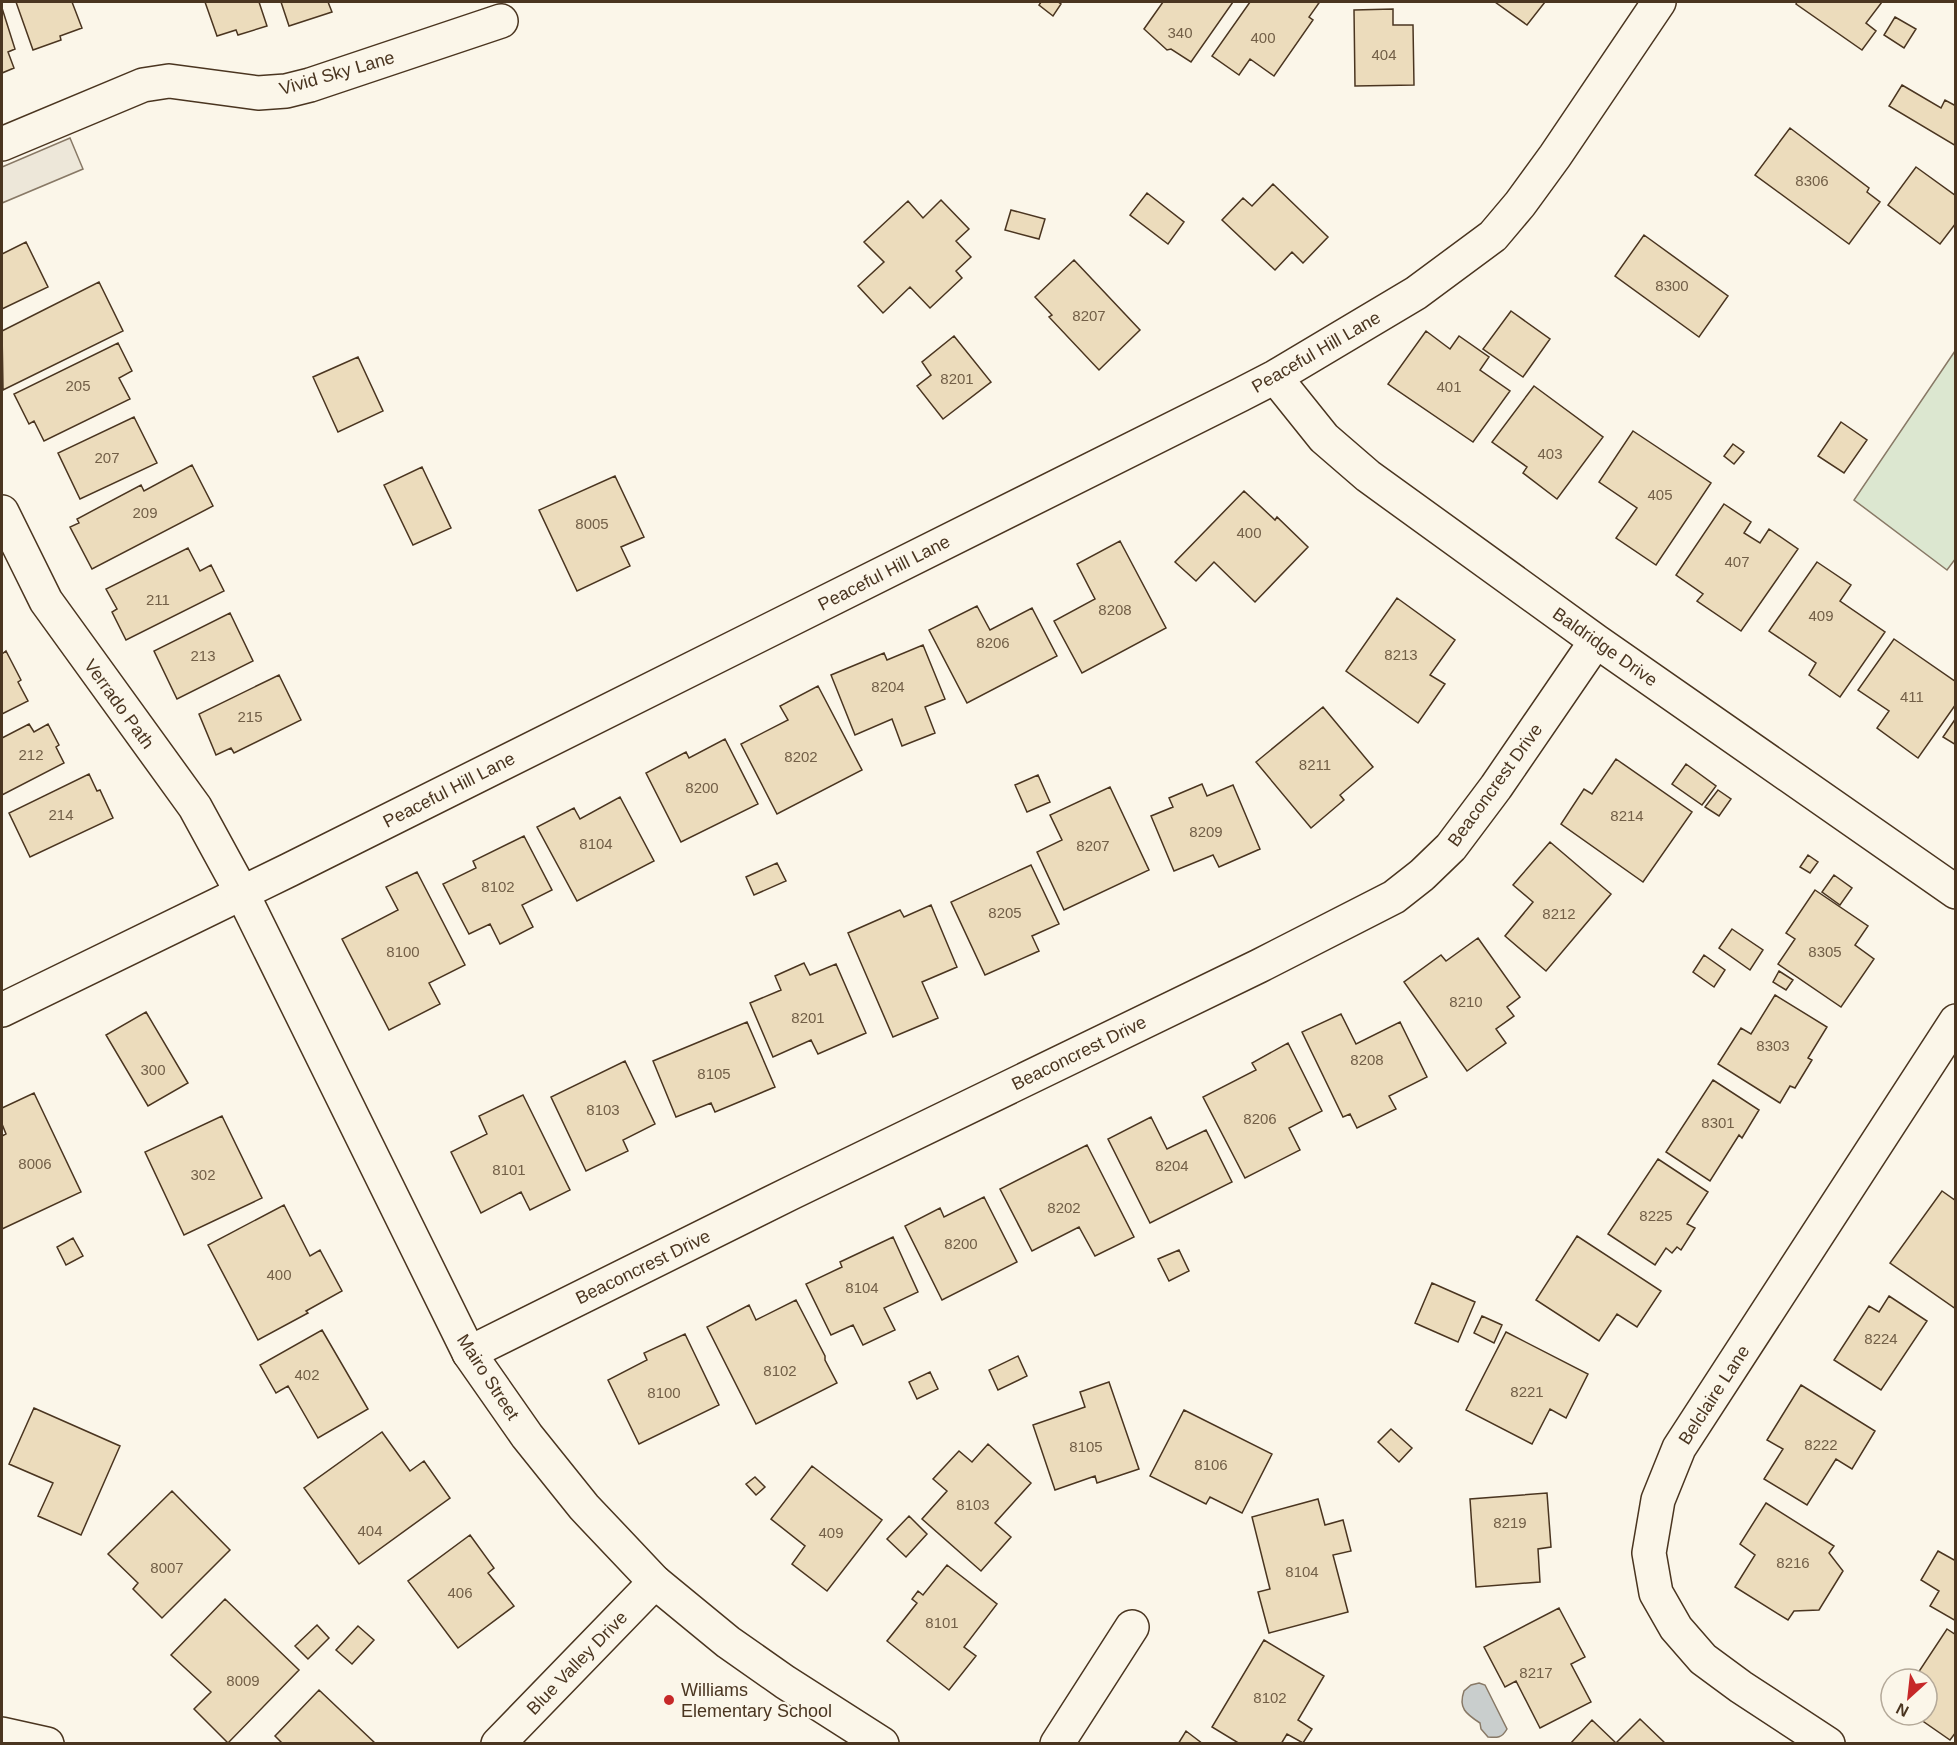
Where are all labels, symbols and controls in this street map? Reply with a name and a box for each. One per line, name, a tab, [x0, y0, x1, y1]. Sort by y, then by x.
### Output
house number: 340	[1167, 24, 1193, 41]
house number: 400	[1250, 29, 1276, 46]
house number: 404	[1371, 46, 1397, 63]
street label: Vivid Sky Lane	[277, 47, 397, 99]
house number: 8306	[1795, 172, 1829, 189]
house number: 8300	[1655, 277, 1689, 294]
house number: 8207	[1072, 307, 1106, 324]
street label: Peaceful Hill Lane	[1248, 307, 1384, 397]
house number: 8201	[940, 370, 974, 387]
house number: 205	[65, 377, 91, 394]
house number: 401	[1436, 378, 1462, 395]
house number: 403	[1537, 445, 1563, 462]
house number: 207	[94, 449, 120, 466]
house number: 405	[1647, 486, 1673, 503]
house number: 209	[132, 504, 158, 521]
house number: 8005	[575, 515, 609, 532]
house number: 400	[1236, 524, 1262, 541]
street label: Peaceful Hill Lane	[815, 531, 953, 615]
house number: 407	[1724, 553, 1750, 570]
house number: 211	[146, 591, 170, 608]
house number: 8208	[1098, 601, 1132, 618]
street label: Baldridge Drive	[1549, 604, 1661, 690]
house number: 409	[1808, 607, 1834, 624]
house number: 8206	[976, 634, 1010, 651]
house number: 8213	[1384, 646, 1418, 663]
house number: 213	[190, 647, 216, 664]
street label: Verrado Path	[80, 656, 158, 752]
house number: 8204	[871, 678, 905, 695]
house number: 411	[1900, 688, 1924, 705]
house number: 215	[237, 708, 263, 725]
street label: Beaconcrest Drive	[1444, 720, 1546, 850]
house number: 212	[18, 746, 44, 763]
street label: Peaceful Hill Lane	[380, 748, 518, 832]
house number: 8202	[784, 748, 818, 765]
house number: 8211	[1299, 756, 1331, 773]
house number: 8200	[685, 779, 719, 796]
house number: 214	[48, 806, 74, 823]
house number: 8214	[1610, 807, 1644, 824]
house number: 8209	[1189, 823, 1223, 840]
house number: 8104	[579, 835, 613, 852]
house number: 8207	[1076, 837, 1110, 854]
house number: 8102	[481, 878, 515, 895]
house number: 8205	[988, 904, 1022, 921]
house number: 8212	[1542, 905, 1576, 922]
house number: 8100	[386, 943, 420, 960]
house number: 8305	[1808, 943, 1842, 960]
house number: 8210	[1449, 993, 1483, 1010]
house number: 8201	[791, 1009, 825, 1026]
street label: Beaconcrest Drive	[1009, 1012, 1149, 1094]
house number: 8303	[1756, 1037, 1790, 1054]
house number: 8208	[1350, 1051, 1384, 1068]
house number: 300	[140, 1061, 166, 1078]
house number: 8105	[697, 1065, 731, 1082]
house number: 8103	[586, 1101, 620, 1118]
house number: 8206	[1243, 1110, 1277, 1127]
house number: 8301	[1701, 1114, 1735, 1131]
house number: 8006	[18, 1155, 52, 1172]
house number: 8204	[1155, 1157, 1189, 1174]
house number: 8101	[492, 1161, 526, 1178]
house number: 302	[190, 1166, 216, 1183]
house number: 8202	[1047, 1199, 1081, 1216]
house number: 8225	[1639, 1207, 1673, 1224]
street label: Beaconcrest Drive	[573, 1226, 713, 1308]
house number: 8200	[944, 1235, 978, 1252]
house number: 400	[266, 1266, 292, 1283]
house number: 8104	[845, 1279, 879, 1296]
street label: Mairo Street	[453, 1330, 523, 1424]
house number: 8224	[1864, 1330, 1898, 1347]
street label: Belclaire Lane	[1675, 1342, 1753, 1448]
house number: 8102	[763, 1362, 797, 1379]
house number: 402	[294, 1366, 320, 1383]
house number: 8221	[1510, 1383, 1544, 1400]
house number: 8100	[647, 1384, 681, 1401]
house number: 8222	[1804, 1436, 1838, 1453]
house number: 8105	[1069, 1438, 1103, 1455]
house number: 8106	[1194, 1456, 1228, 1473]
house number: 8103	[956, 1496, 990, 1513]
house number: 8219	[1493, 1514, 1527, 1531]
house number: 404	[357, 1522, 383, 1539]
house number: 409	[818, 1524, 844, 1541]
house number: 8216	[1776, 1554, 1810, 1571]
house number: 8007	[150, 1559, 184, 1576]
house number: 8104	[1285, 1563, 1319, 1580]
house number: 406	[447, 1584, 473, 1601]
street label: Blue Valley Drive	[523, 1607, 631, 1719]
house number: 8101	[925, 1614, 959, 1631]
house number: 8217	[1519, 1664, 1553, 1681]
north arrow	[1879, 1667, 1939, 1727]
house number: 8009	[226, 1672, 260, 1689]
place label: Williams Elementary School	[681, 1680, 832, 1721]
house number: 8102	[1253, 1689, 1287, 1706]
marker: Williams Elementary School	[662, 1693, 676, 1707]
text: N	[1893, 1700, 1911, 1720]

